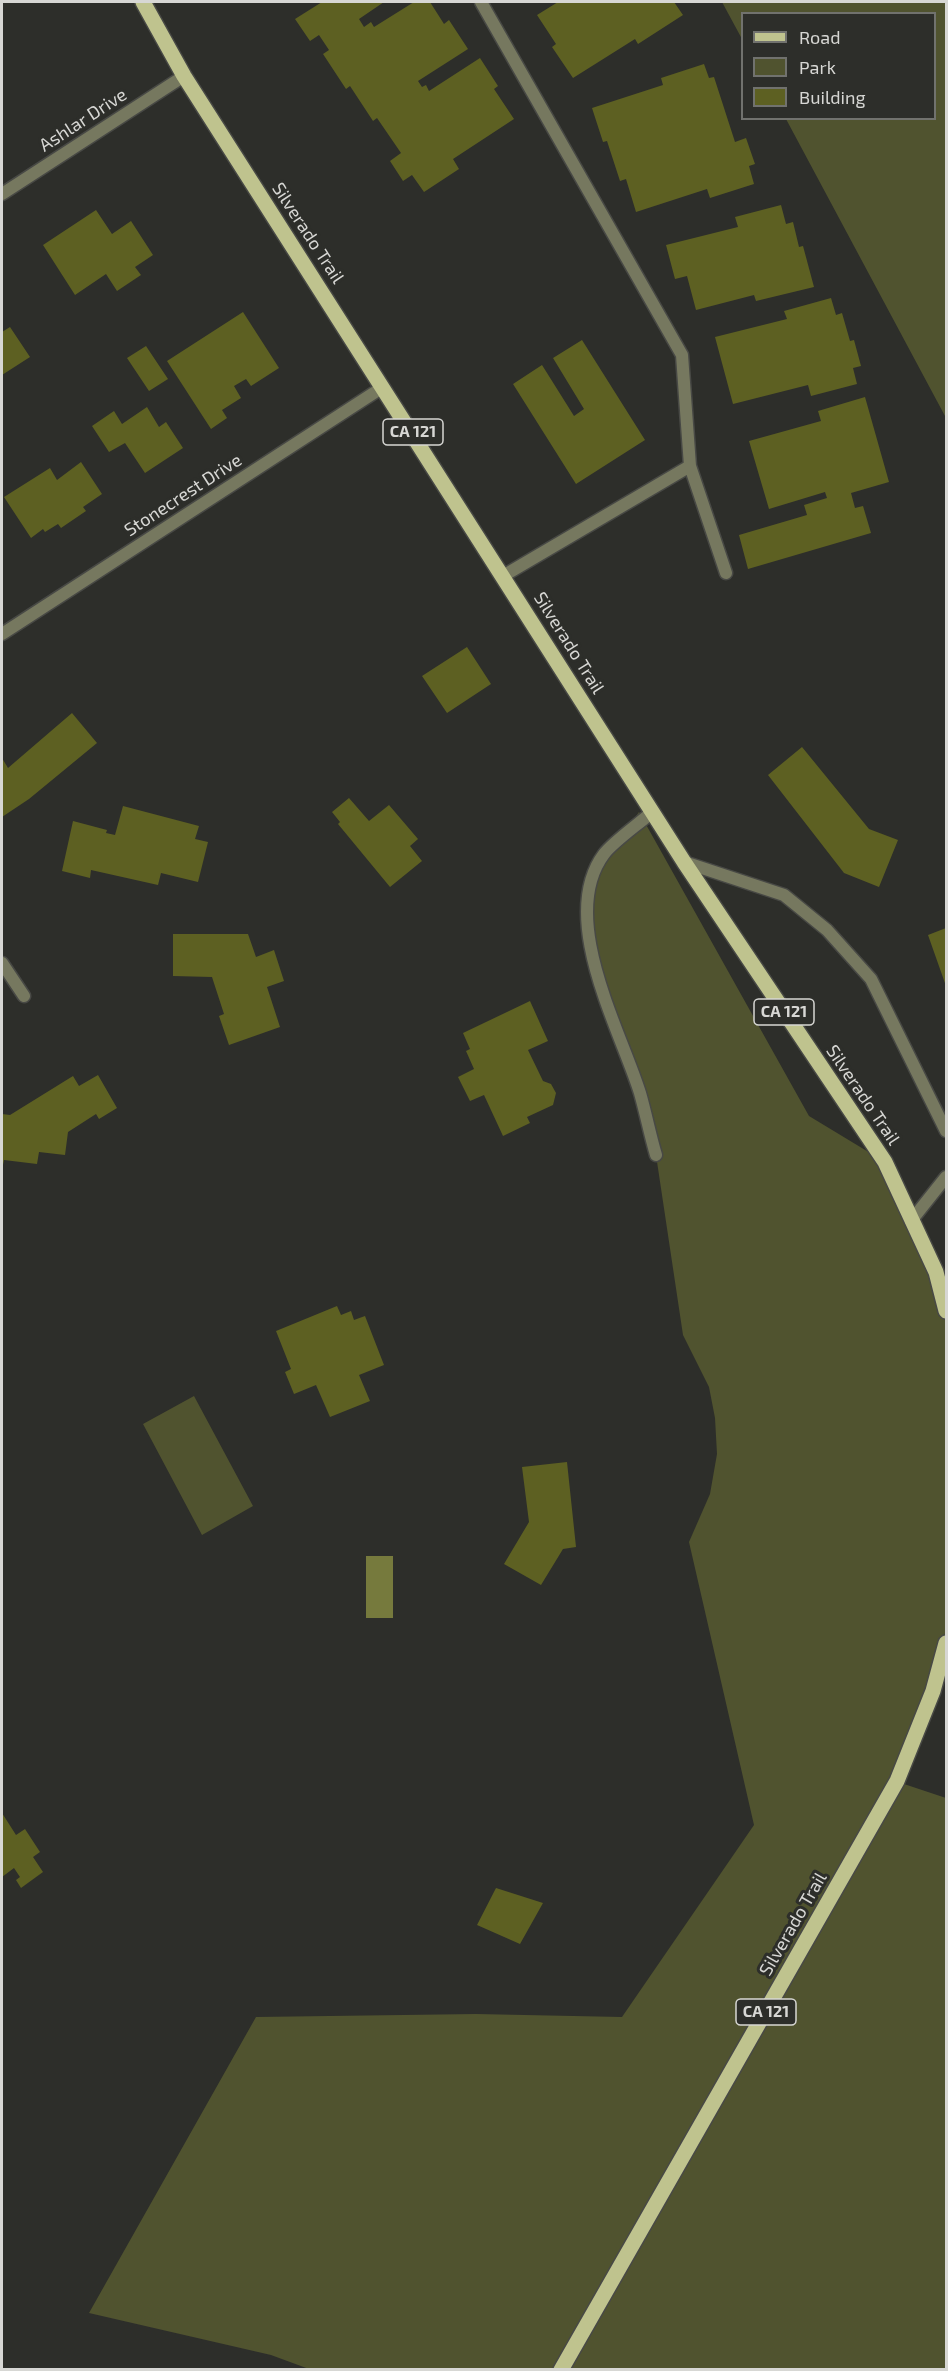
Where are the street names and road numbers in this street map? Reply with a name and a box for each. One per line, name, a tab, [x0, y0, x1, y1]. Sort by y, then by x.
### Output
street label: Ashlar Drive	[35, 84, 131, 156]
street label: Silverado Trail	[267, 178, 349, 288]
road number: CA 121	[383, 419, 443, 445]
street label: Stonecrest Drive	[120, 449, 246, 541]
street label: Silverado Trail	[529, 588, 609, 698]
road number: CA 121	[754, 999, 814, 1025]
street label: Silverado Trail	[822, 1041, 904, 1149]
street label: Silverado Trail	[755, 1868, 831, 1980]
road number: CA 121	[736, 1999, 796, 2025]

